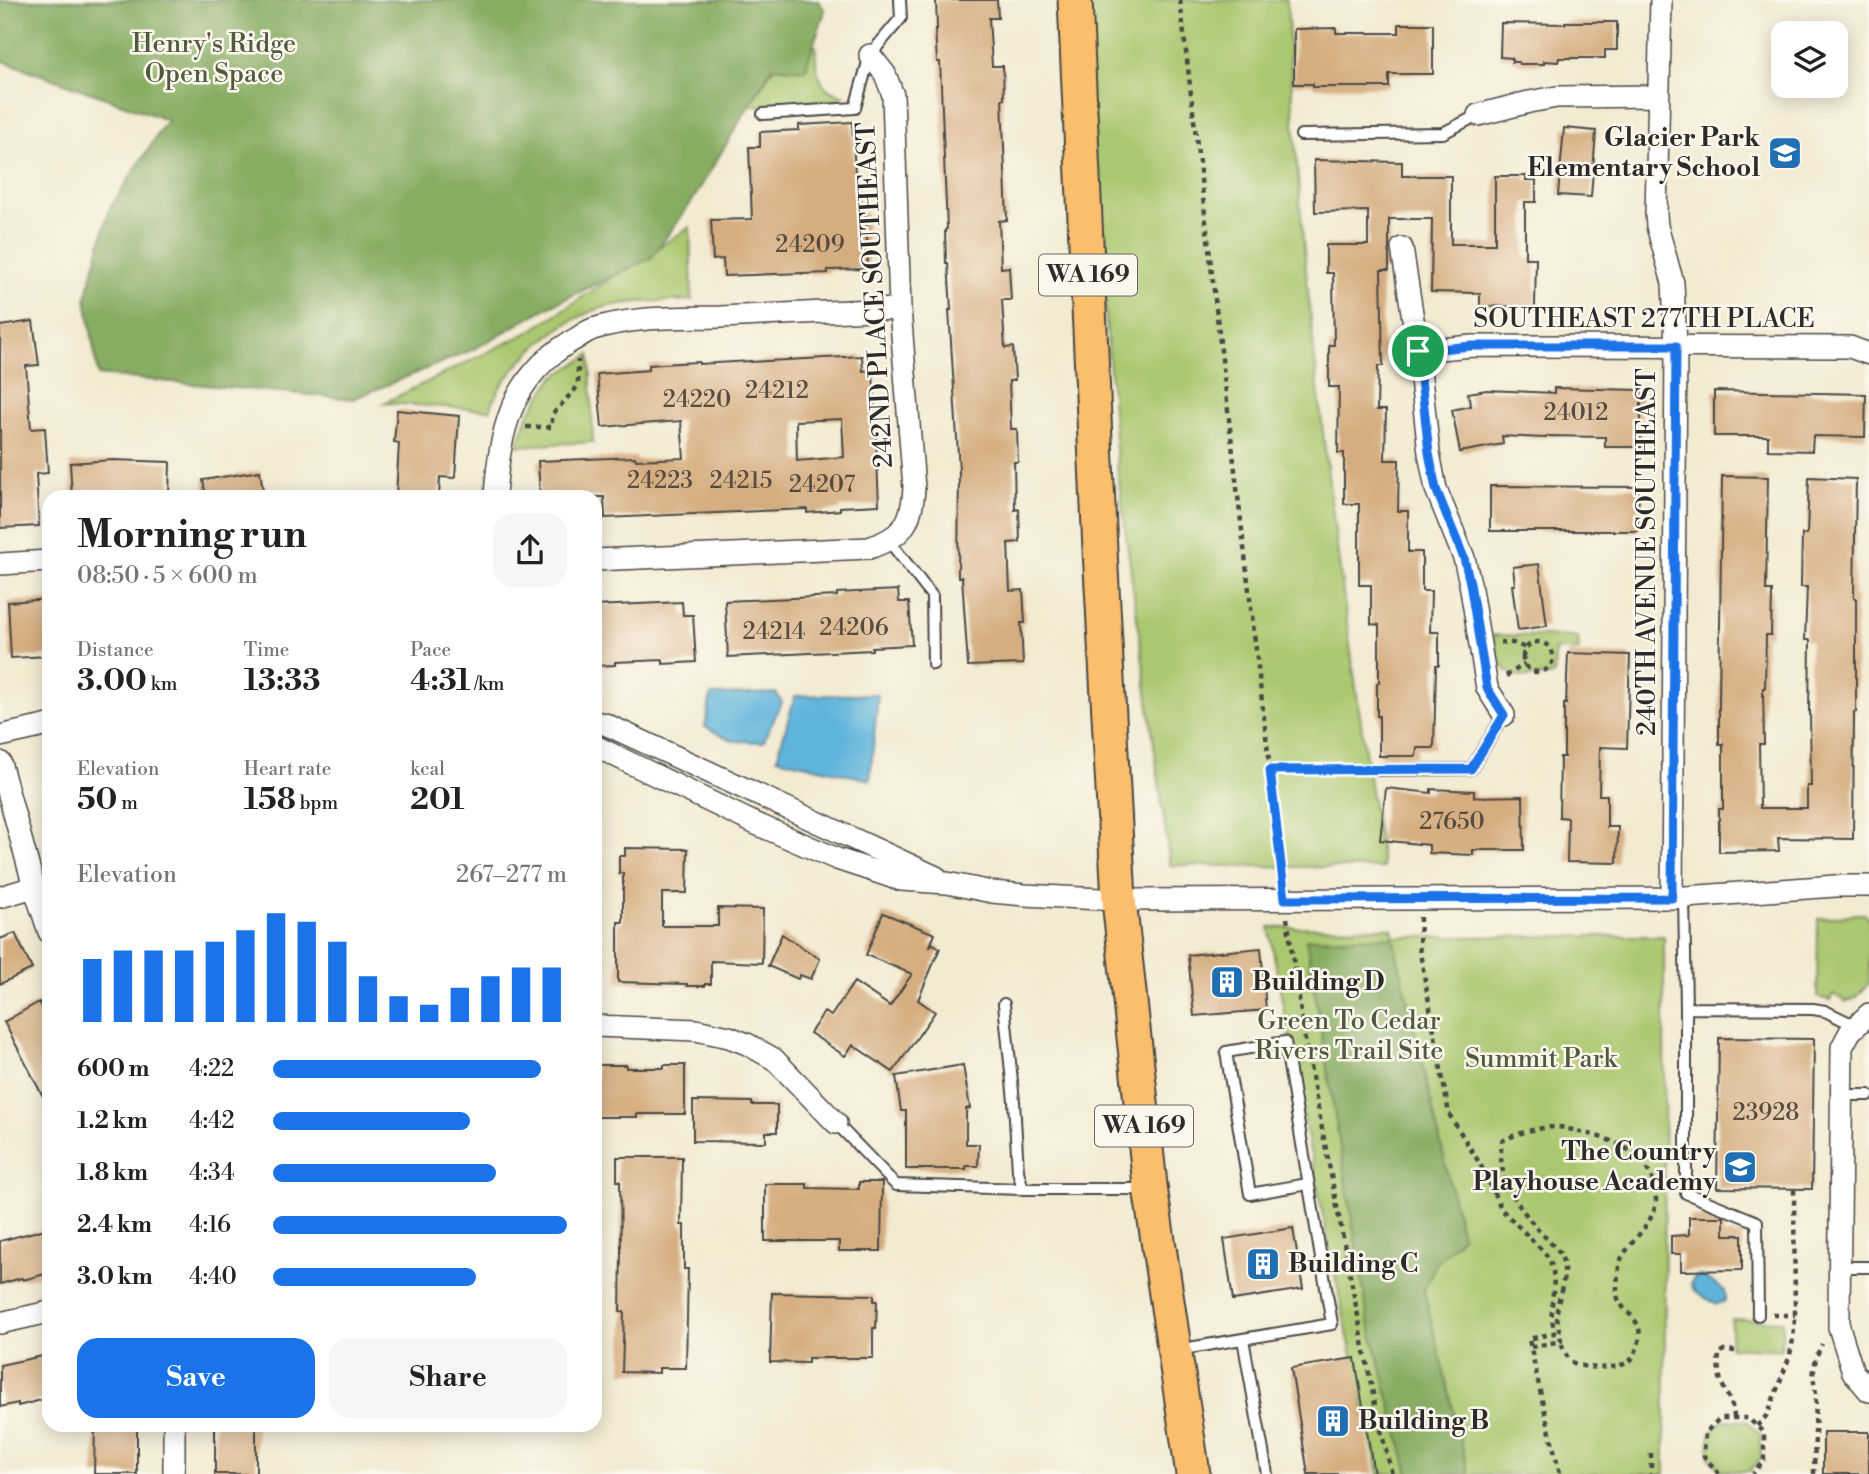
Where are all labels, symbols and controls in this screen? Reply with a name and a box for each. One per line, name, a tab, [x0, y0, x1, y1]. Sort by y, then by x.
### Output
map controls	[1771, 21, 1848, 98]
button: layers	[1771, 21, 1848, 98]
park label: Henry's Ridge Open Space	[132, 28, 296, 90]
street label: 242ND PLACE SOUTHEAST	[850, 121, 900, 469]
place label: Glacier Park Elementary School	[1527, 122, 1761, 184]
school or university icon: Glacier Park Elementary School	[1766, 134, 1804, 172]
house number: 24209	[775, 231, 845, 259]
road number: WA 169	[1039, 254, 1137, 296]
street label: SOUTHEAST 277TH PLACE	[1473, 303, 1815, 335]
pin	[1388, 321, 1448, 381]
icon: arrive	[1399, 332, 1437, 370]
street label: 240TH AVENUE SOUTHEAST	[1631, 368, 1663, 736]
house number: 24212	[745, 377, 809, 405]
house number: 24220	[663, 386, 731, 414]
house number: 24012	[1544, 399, 1608, 427]
house number: 24223	[627, 467, 693, 495]
house number: 24215	[710, 467, 772, 495]
house number: 24207	[789, 471, 856, 499]
text: Morning run	[77, 512, 307, 559]
button: share	[493, 513, 567, 587]
text: 08:50 · 5 × 600 m	[77, 562, 258, 590]
house number: 24206	[819, 614, 889, 642]
house number: 24214	[742, 618, 806, 646]
text: Distance	[77, 638, 154, 662]
text: Time	[244, 638, 289, 662]
text: Pace	[410, 638, 451, 662]
text: 3.00	[77, 662, 147, 700]
text: 13:33	[244, 662, 320, 700]
text: 4:31	[410, 662, 470, 700]
text: km	[147, 672, 177, 696]
text: /km	[470, 672, 504, 696]
text: Elevation	[77, 757, 159, 781]
text: Heart rate	[244, 757, 331, 781]
text: kcal	[410, 757, 445, 781]
text: 50	[77, 781, 117, 819]
text: 158	[244, 781, 296, 819]
text: 201	[410, 781, 464, 819]
text: m	[117, 791, 138, 815]
text: bpm	[296, 791, 338, 815]
house number: 27650	[1419, 808, 1485, 836]
text: Elevation	[77, 861, 177, 889]
text: 267–277 m	[456, 861, 567, 889]
building icon: Building D	[1208, 963, 1246, 1001]
place label: Building D	[1252, 966, 1385, 998]
park label: Green To Cedar Rivers Trail Site	[1255, 1005, 1443, 1067]
park label: Summit Park	[1465, 1043, 1619, 1075]
text: 600 m	[77, 1055, 150, 1083]
text: 4:22	[189, 1055, 234, 1083]
house number: 23928	[1733, 1099, 1799, 1127]
road number: WA 169	[1095, 1106, 1193, 1146]
text: 1.2 km	[77, 1107, 148, 1135]
text: 4:42	[189, 1107, 235, 1135]
place label: The Country Playhouse Academy	[1473, 1136, 1717, 1198]
school or university icon: The Country Playhouse Academy	[1721, 1148, 1759, 1186]
text: 1.8 km	[77, 1159, 148, 1187]
text: 4:34	[189, 1159, 235, 1187]
text: 2.4 km	[77, 1211, 152, 1239]
text: 4:16	[189, 1211, 231, 1239]
building icon: Building C	[1244, 1245, 1282, 1283]
place label: Building C	[1288, 1248, 1418, 1280]
text: 3.0 km	[77, 1263, 153, 1291]
text: 4:40	[189, 1263, 237, 1291]
button: Save	[77, 1338, 315, 1418]
button: Share	[329, 1338, 567, 1418]
building icon: Building B	[1314, 1402, 1352, 1440]
place label: Building B	[1358, 1405, 1489, 1437]

